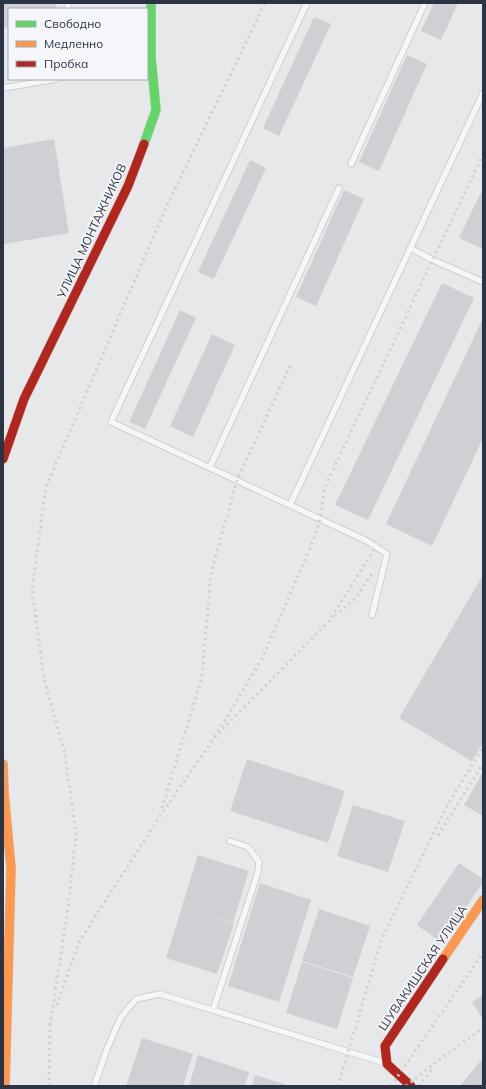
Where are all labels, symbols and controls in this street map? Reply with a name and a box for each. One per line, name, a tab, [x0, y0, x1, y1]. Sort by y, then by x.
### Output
legend	[8, 8, 148, 80]
text: Свободно	[44, 16, 101, 31]
text: Медленно	[44, 36, 103, 51]
text: Пробка	[44, 56, 88, 71]
street label: УЛИЦА МОНТАЖНИКОВ	[53, 161, 129, 301]
street label: ШУВАКИШСКАЯ УЛИЦА	[375, 902, 470, 1033]

